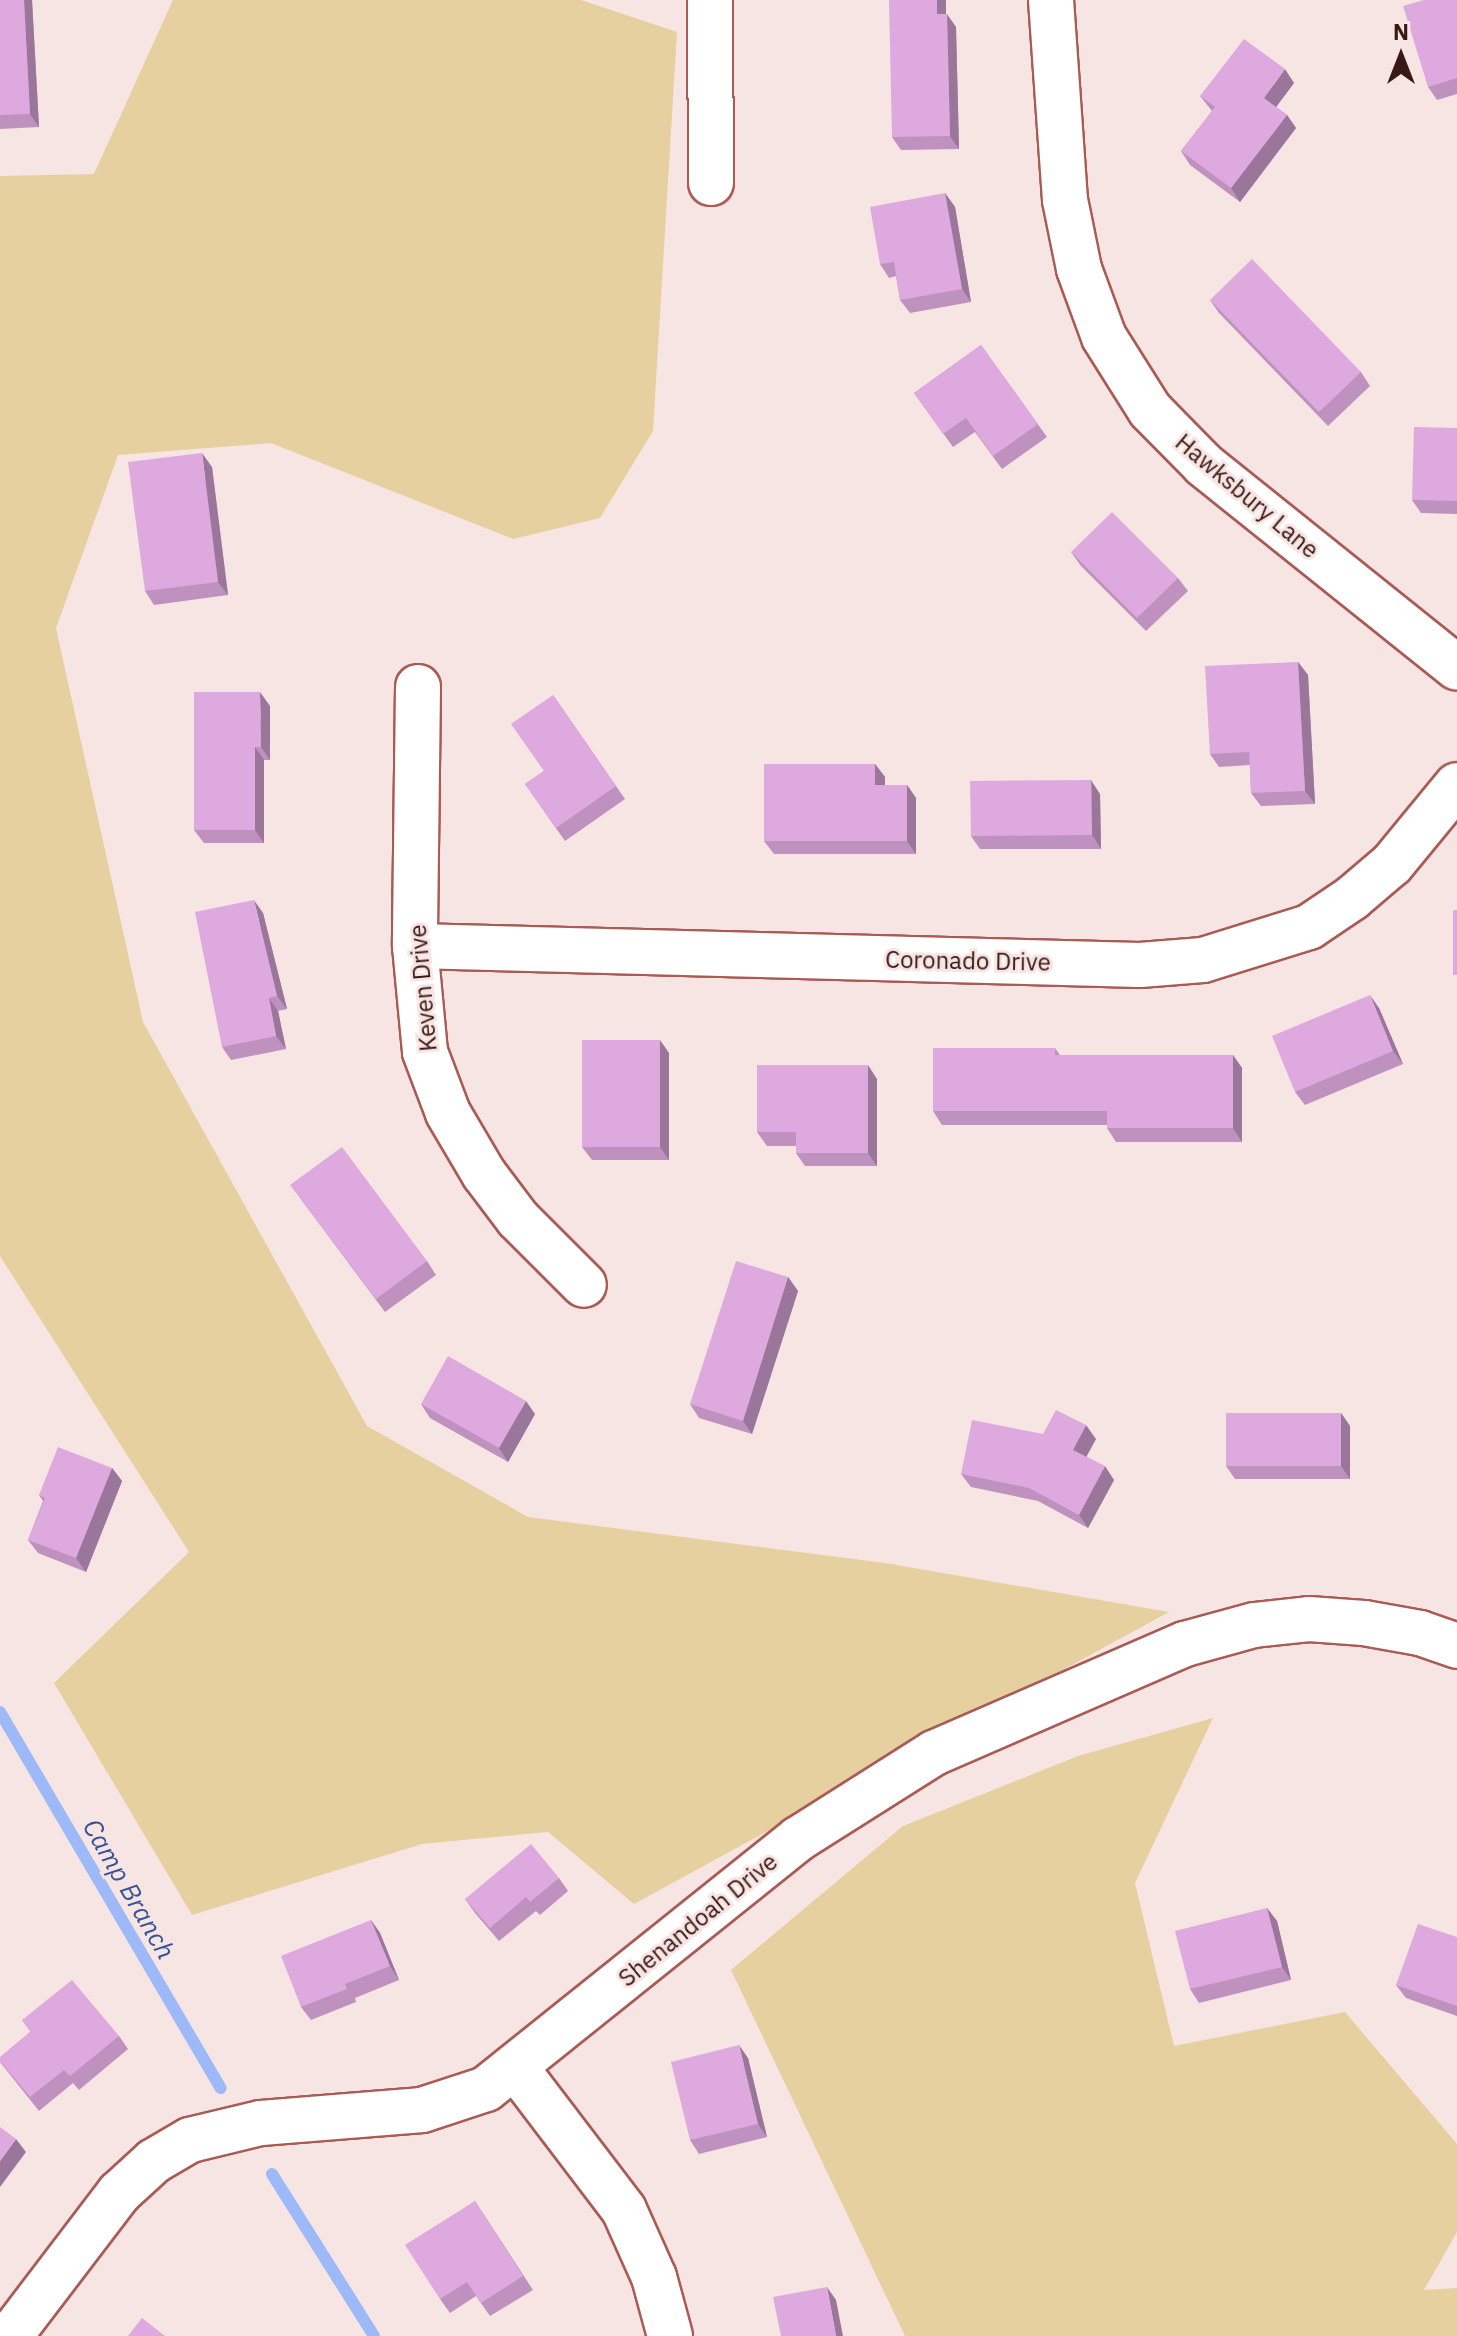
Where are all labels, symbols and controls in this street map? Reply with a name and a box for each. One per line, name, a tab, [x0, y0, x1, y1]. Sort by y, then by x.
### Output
north arrow	[1361, 16, 1441, 96]
text: N	[1393, 17, 1409, 46]
street label: Hawksbury Lane	[1170, 428, 1324, 564]
street label: Keven Drive	[403, 923, 443, 1053]
street label: Coronado Drive	[885, 945, 1051, 977]
water label: Camp Branch	[76, 1814, 182, 1964]
street label: Shenandoah Drive	[613, 1847, 783, 1993]

